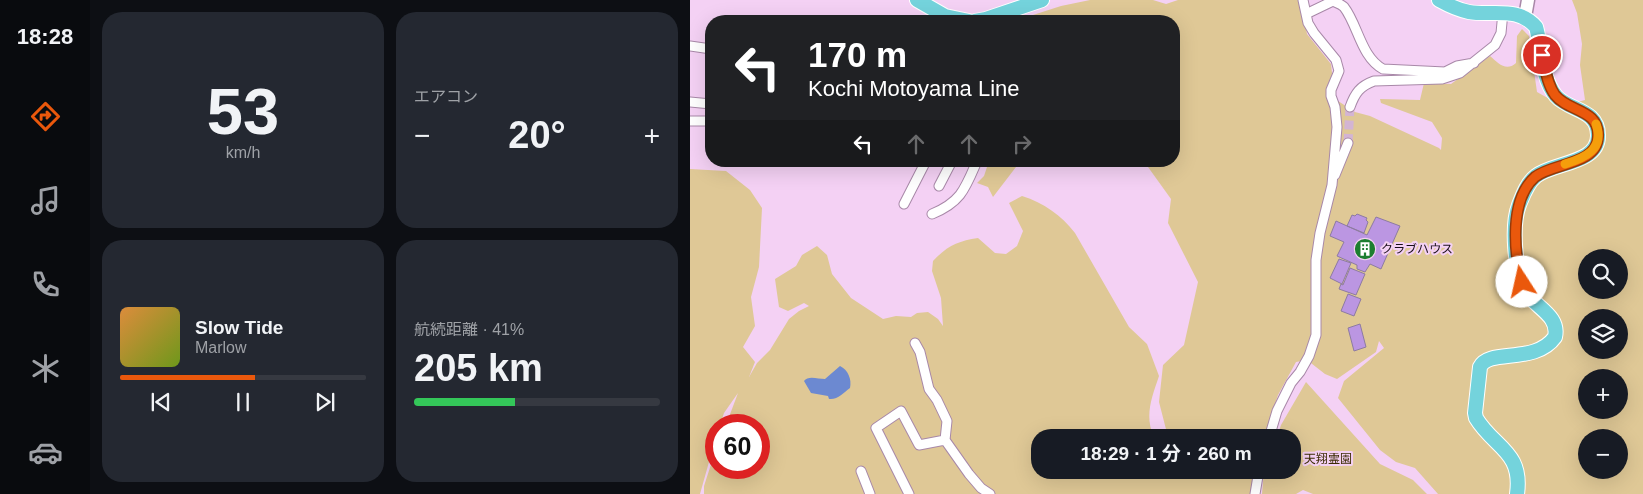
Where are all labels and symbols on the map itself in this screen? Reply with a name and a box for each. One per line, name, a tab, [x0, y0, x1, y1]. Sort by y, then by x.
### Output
pin	[1521, 34, 1563, 76]
building icon: クラブハウス	[1353, 237, 1377, 261]
place label: クラブハウス	[1381, 242, 1453, 256]
position arrow	[1495, 255, 1547, 307]
speed limit sign: 60	[705, 414, 770, 479]
park label: 天翔霊園	[1304, 452, 1352, 466]

